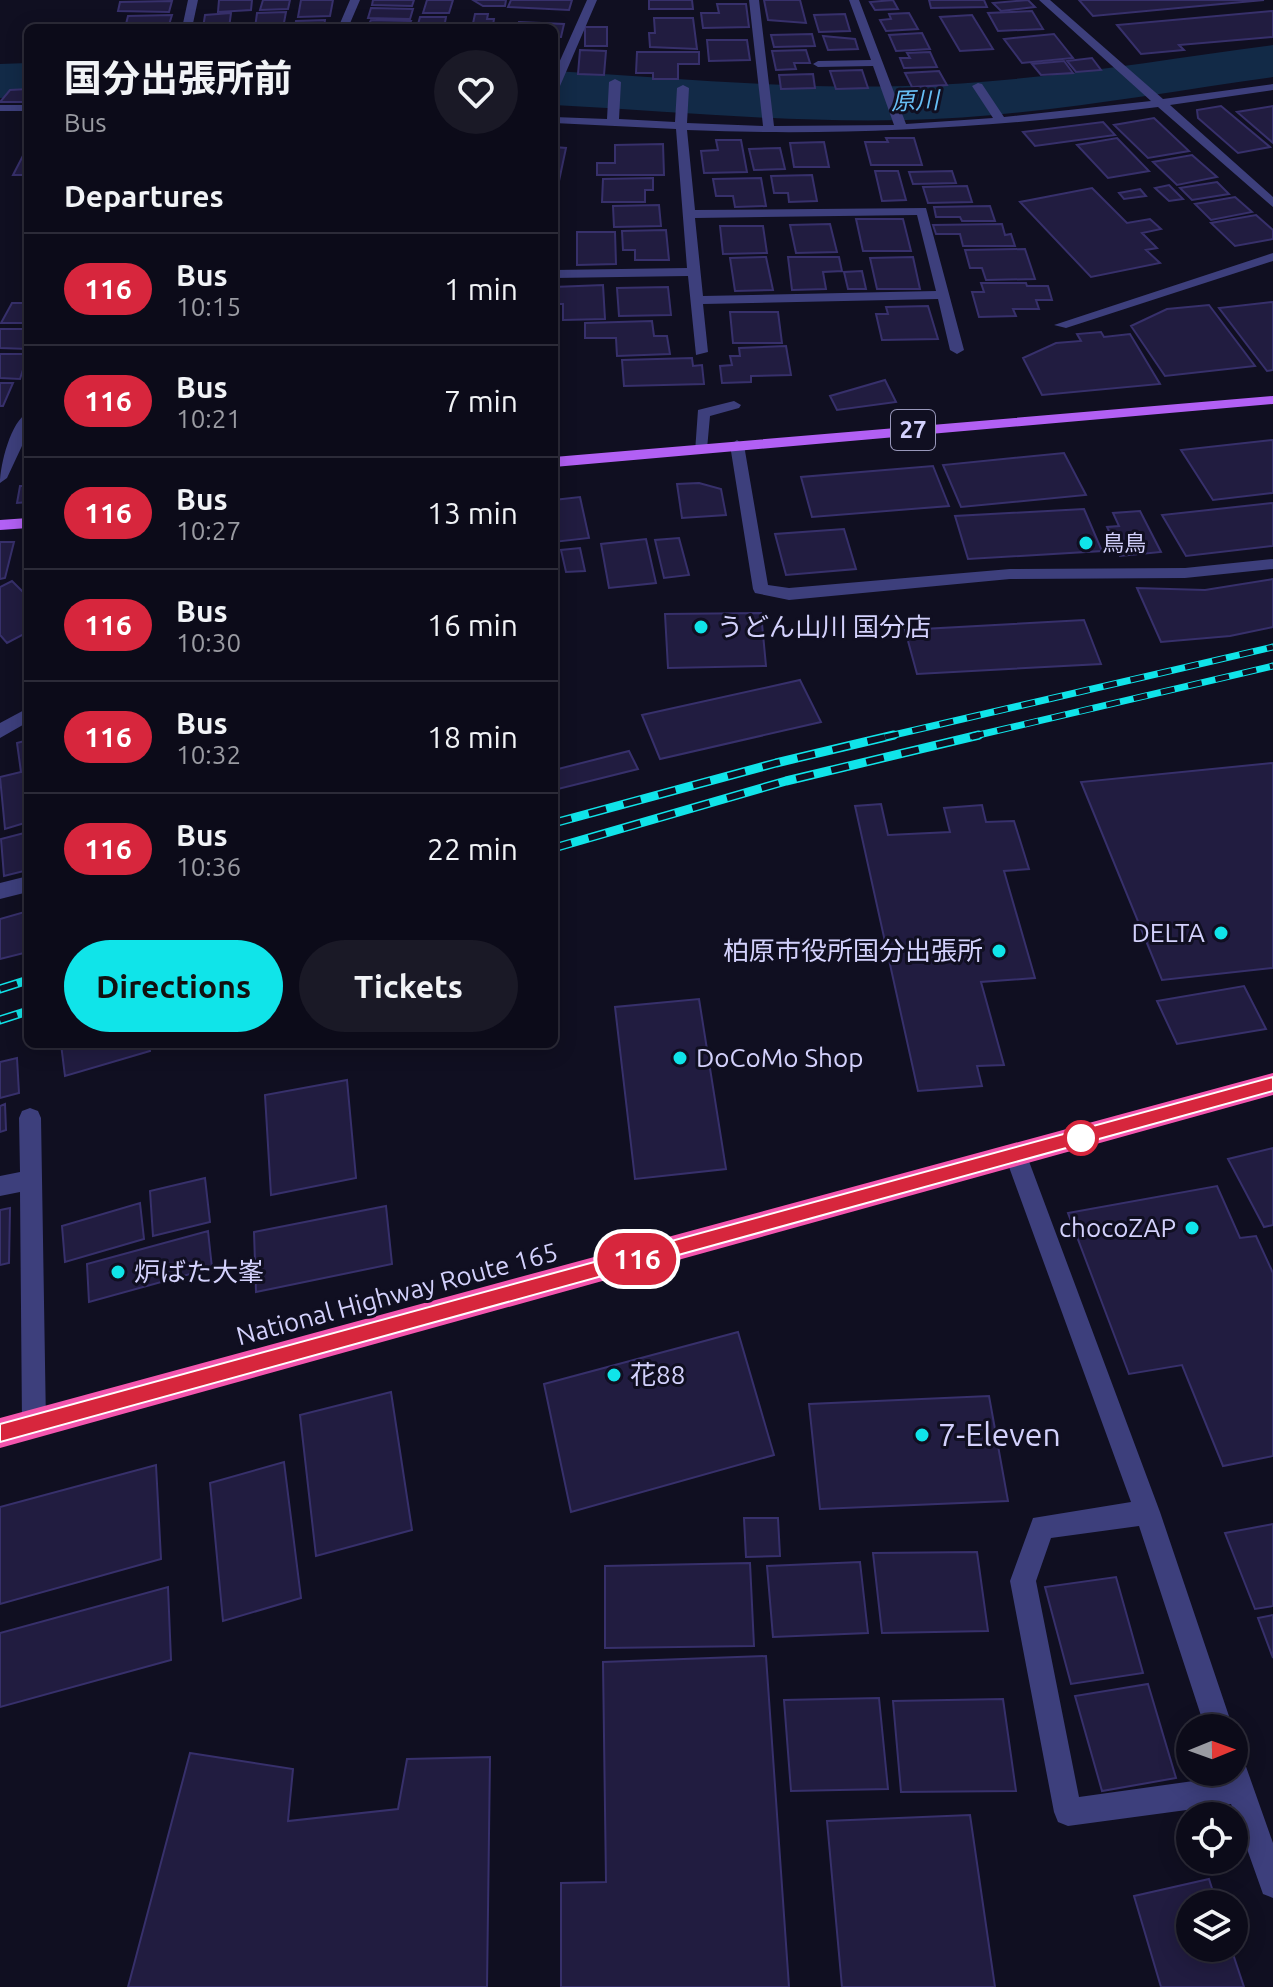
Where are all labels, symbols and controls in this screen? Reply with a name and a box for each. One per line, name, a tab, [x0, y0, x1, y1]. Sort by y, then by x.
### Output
button: heart	[434, 50, 518, 134]
text: 国分出張所前	[64, 57, 292, 99]
water label: 原川	[891, 86, 942, 115]
text: Bus	[64, 108, 107, 137]
text: Departures	[64, 179, 224, 213]
text: Bus	[176, 258, 228, 292]
text: 1 min	[444, 272, 518, 306]
text: 116	[84, 273, 132, 304]
text: 10:15	[176, 292, 241, 321]
text: Bus	[176, 370, 228, 404]
text: 7 min	[444, 384, 518, 418]
text: 116	[84, 385, 132, 416]
text: 10:21	[176, 404, 241, 433]
road number: 27	[891, 410, 935, 450]
text: Bus	[176, 482, 228, 516]
text: 13 min	[427, 496, 518, 530]
text: 116	[84, 497, 132, 528]
text: 10:27	[176, 516, 241, 545]
place label: 鳥鳥	[1102, 530, 1146, 555]
marker: 鳥鳥	[1077, 534, 1095, 552]
text: Bus	[176, 594, 228, 628]
text: 16 min	[427, 608, 518, 642]
text: 116	[84, 609, 132, 640]
place label: うどん山川 国分店	[717, 612, 931, 641]
marker: うどん山川 国分店	[692, 618, 710, 636]
text: 10:30	[176, 628, 241, 657]
text: Bus	[176, 706, 228, 740]
text: 18 min	[427, 720, 518, 754]
text: 116	[84, 721, 132, 752]
text: 10:32	[176, 740, 241, 769]
text: Bus	[176, 818, 228, 852]
text: 22 min	[427, 832, 518, 866]
text: 116	[84, 833, 132, 864]
text: 10:36	[176, 852, 241, 881]
place label: DELTA	[1131, 918, 1205, 947]
marker: DELTA	[1212, 924, 1230, 942]
place label: 柏原市役所国分出張所	[723, 936, 983, 965]
button: Directions	[64, 940, 283, 1032]
button: Tickets	[299, 940, 518, 1032]
marker: 柏原市役所国分出張所	[990, 942, 1008, 960]
place label: DoCoMo Shop	[696, 1043, 863, 1072]
marker: DoCoMo Shop	[671, 1049, 689, 1067]
unlabelled marker	[1064, 1121, 1098, 1155]
place label: chocoZAP	[1059, 1213, 1176, 1242]
marker: chocoZAP	[1183, 1219, 1201, 1237]
line badge: 116	[591, 1233, 683, 1285]
street label: National Highway Route 165	[233, 1237, 561, 1350]
text: 116	[613, 1243, 661, 1274]
place label: 炉ばた大峯	[134, 1257, 264, 1286]
marker: 炉ばた大峯	[109, 1263, 127, 1281]
place label: 花88	[630, 1360, 685, 1389]
marker: 花88	[605, 1366, 623, 1384]
place label: 7-Eleven	[938, 1416, 1061, 1452]
marker: 7-Eleven	[913, 1426, 931, 1444]
north arrow	[1176, 1714, 1248, 1786]
map controls	[1176, 1714, 1248, 1962]
button: locate	[1176, 1802, 1248, 1874]
button: layers	[1176, 1890, 1248, 1962]

